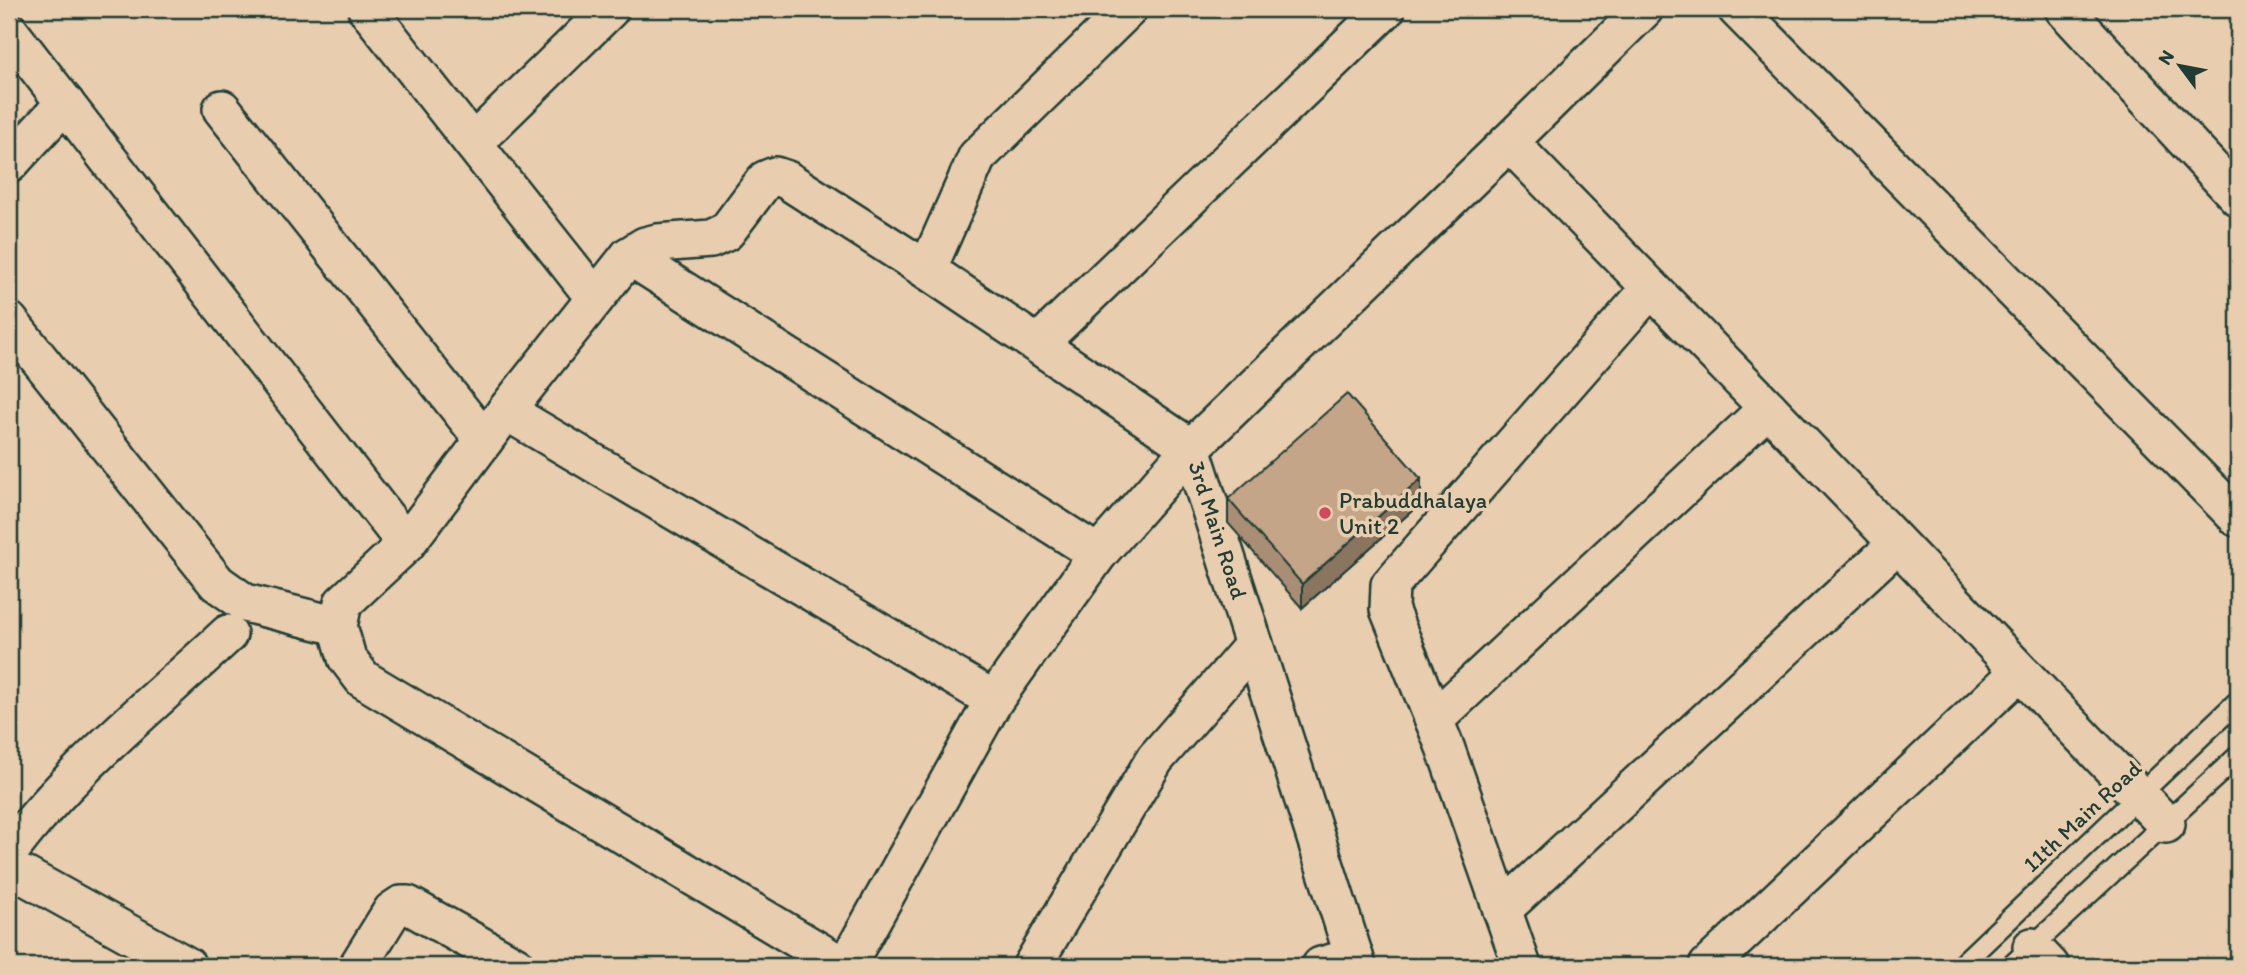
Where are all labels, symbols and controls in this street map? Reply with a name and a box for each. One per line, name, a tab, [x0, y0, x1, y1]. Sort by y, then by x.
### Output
north arrow	[2146, 32, 2216, 102]
text: N	[2153, 46, 2179, 69]
street label: 3rd Main Road	[1182, 457, 1254, 603]
place label: Prabuddhalaya Unit 2	[1339, 486, 1487, 540]
marker: Prabuddhalaya Unit 2	[1317, 505, 1333, 521]
street label: 11th Main Road	[2017, 754, 2147, 878]

